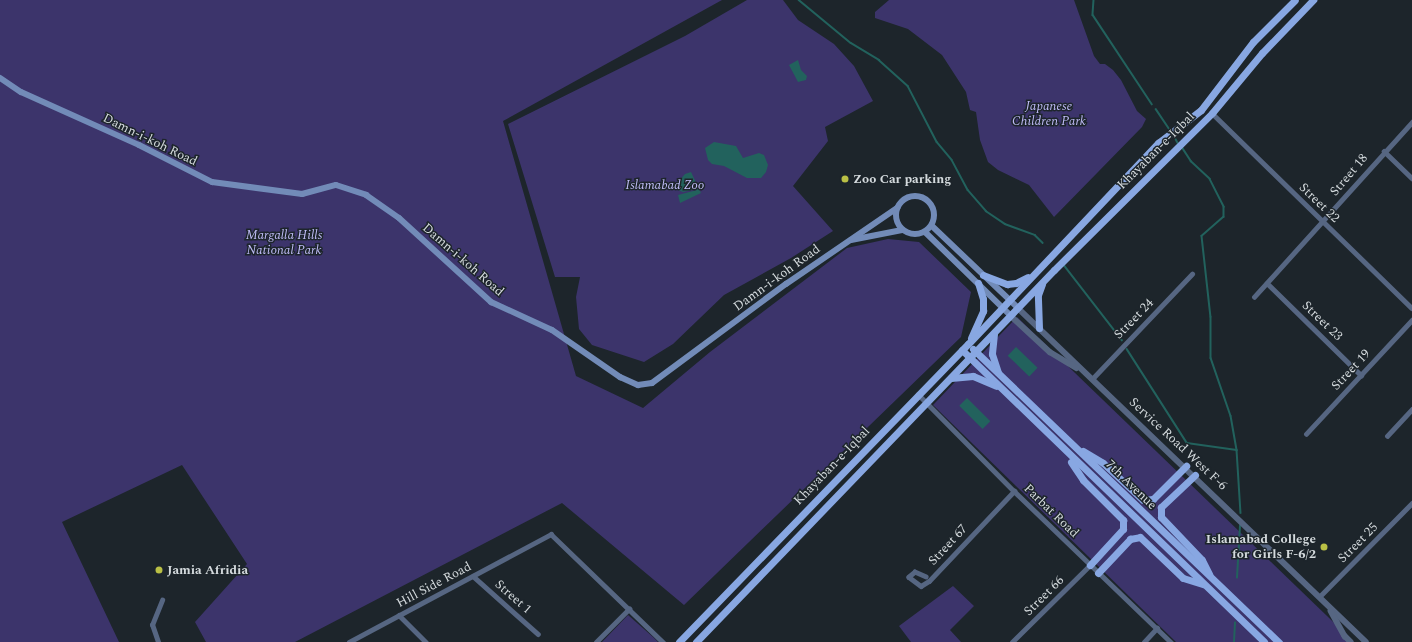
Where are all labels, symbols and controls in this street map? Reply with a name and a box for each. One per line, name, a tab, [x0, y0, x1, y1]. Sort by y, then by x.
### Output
park label: Japanese Children Park	[1012, 99, 1086, 130]
street label: Khayaban-e-Iqbal	[1114, 109, 1198, 193]
street label: Damn-i-koh Road	[100, 110, 200, 170]
street label: Street 18	[1327, 151, 1371, 199]
place label: Zoo Car parking	[853, 171, 951, 187]
marker: Zoo Car parking	[840, 174, 850, 184]
park label: Islamabad Zoo	[626, 177, 704, 193]
street label: Street 22	[1295, 180, 1343, 226]
street label: Damn-i-koh Road	[419, 220, 507, 300]
park label: Margalla Hills National Park	[246, 228, 322, 259]
street label: Damn-i-koh Road	[731, 241, 823, 315]
street label: Street 24	[1111, 295, 1157, 343]
street label: Street 23	[1298, 298, 1346, 344]
street label: Street 19	[1328, 346, 1374, 394]
street label: Service Road West F-6	[1126, 394, 1230, 494]
street label: Khayaban-e-Iqbal	[791, 424, 873, 508]
street label: 7th Avenue	[1102, 457, 1160, 513]
street label: Parbat Road	[1020, 481, 1082, 541]
street label: Street 25	[1335, 520, 1381, 566]
street label: Street 67	[925, 521, 971, 569]
place label: Islamabad College for Girls F-6/2	[1206, 532, 1316, 563]
marker: Islamabad College for Girls F-6/2	[1319, 542, 1329, 552]
street label: Hill Side Road	[394, 559, 474, 611]
place label: Jamia Afridia	[167, 562, 248, 578]
marker: Jamia Afridia	[154, 565, 164, 575]
street label: Street 66	[1021, 573, 1067, 619]
street label: Street 1	[491, 577, 535, 617]

